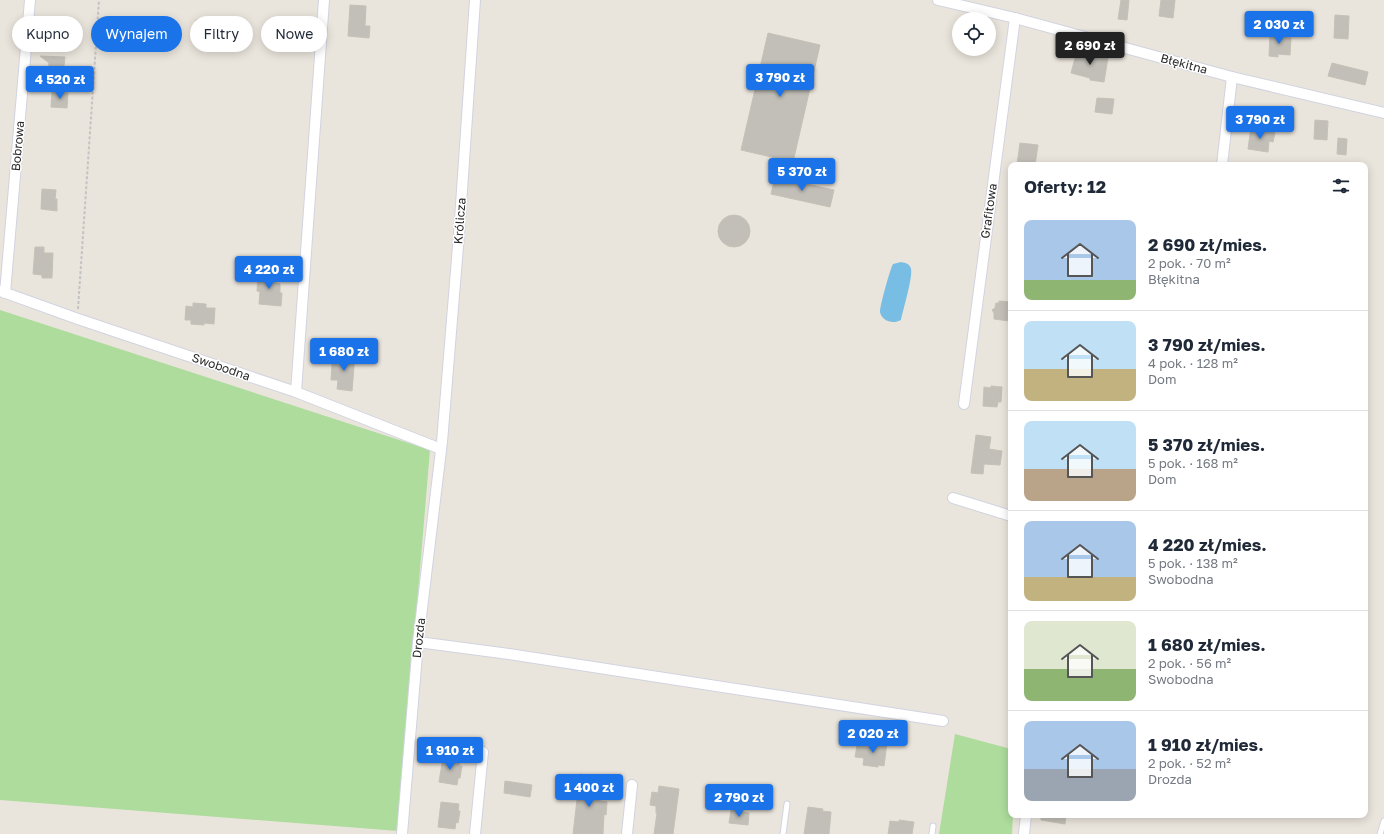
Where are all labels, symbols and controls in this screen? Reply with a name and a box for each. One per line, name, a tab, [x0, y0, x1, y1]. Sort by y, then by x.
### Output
pin: 2 030 zł	[1238, 11, 1320, 45]
map controls	[952, 12, 996, 56]
button: locate	[952, 12, 996, 56]
chip: Kupno	[12, 16, 83, 52]
chip: Wynajem	[91, 16, 182, 52]
chip: Filtry	[190, 16, 253, 52]
chip: Nowe	[261, 16, 327, 52]
text: 2 030 zł	[1254, 16, 1304, 32]
pin: 2 690 zł	[1049, 32, 1131, 66]
text: 2 690 zł	[1065, 37, 1115, 53]
street label: Błękitna	[1159, 50, 1209, 77]
pin: 3 790 zł	[739, 64, 821, 98]
pin: 4 520 zł	[19, 66, 101, 100]
text: 3 790 zł	[755, 69, 805, 85]
text: 4 520 zł	[35, 71, 85, 87]
pin: 3 790 zł	[1219, 106, 1301, 140]
text: 3 790 zł	[1235, 111, 1285, 127]
street label: Bobrowa	[8, 120, 27, 172]
pin: 5 370 zł	[761, 158, 843, 192]
text: 5 370 zł	[777, 163, 827, 179]
icon: filters	[1330, 175, 1352, 197]
text: Oferty: 12	[1024, 176, 1106, 197]
street label: Grafitowa	[977, 182, 1000, 239]
street label: Królicza	[450, 197, 469, 245]
text: 2 690 zł/mies.	[1148, 234, 1267, 255]
icon: home	[1056, 236, 1104, 284]
text: 2 pok. · 70 m²	[1148, 255, 1231, 271]
pin: 4 220 zł	[228, 256, 310, 290]
text: 4 220 zł	[244, 261, 294, 277]
text: Błękitna	[1148, 271, 1200, 287]
text: 3 790 zł/mies.	[1148, 334, 1266, 355]
icon: home	[1056, 337, 1104, 385]
pin: 1 680 zł	[303, 338, 385, 372]
text: 1 680 zł	[319, 343, 369, 359]
street label: Swobodna	[190, 350, 252, 383]
text: 4 pok. · 128 m²	[1148, 355, 1238, 371]
text: Dom	[1148, 371, 1176, 387]
text: 5 370 zł/mies.	[1148, 434, 1265, 455]
icon: home	[1056, 437, 1104, 485]
text: 5 pok. · 168 m²	[1148, 455, 1238, 471]
text: Dom	[1148, 471, 1176, 487]
text: 4 220 zł/mies.	[1148, 534, 1267, 555]
icon: home	[1056, 537, 1104, 585]
text: 5 pok. · 138 m²	[1148, 555, 1238, 571]
text: Swobodna	[1148, 571, 1214, 587]
street label: Drozda	[409, 617, 428, 659]
text: 1 680 zł/mies.	[1148, 634, 1266, 655]
icon: home	[1056, 637, 1104, 685]
text: 2 pok. · 56 m²	[1148, 655, 1231, 671]
text: Swobodna	[1148, 671, 1214, 687]
pin: 2 020 zł	[832, 720, 914, 754]
text: 2 020 zł	[848, 725, 898, 741]
text: 1 910 zł/mies.	[1148, 734, 1264, 755]
pin: 1 910 zł	[409, 737, 491, 771]
icon: home	[1056, 737, 1104, 785]
text: 1 910 zł	[426, 742, 474, 758]
text: 2 pok. · 52 m²	[1148, 755, 1231, 771]
text: Drozda	[1148, 771, 1192, 787]
pin: 1 400 zł	[548, 774, 630, 808]
text: 1 400 zł	[564, 779, 614, 795]
pin: 2 790 zł	[698, 784, 780, 818]
text: 2 790 zł	[714, 789, 764, 805]

